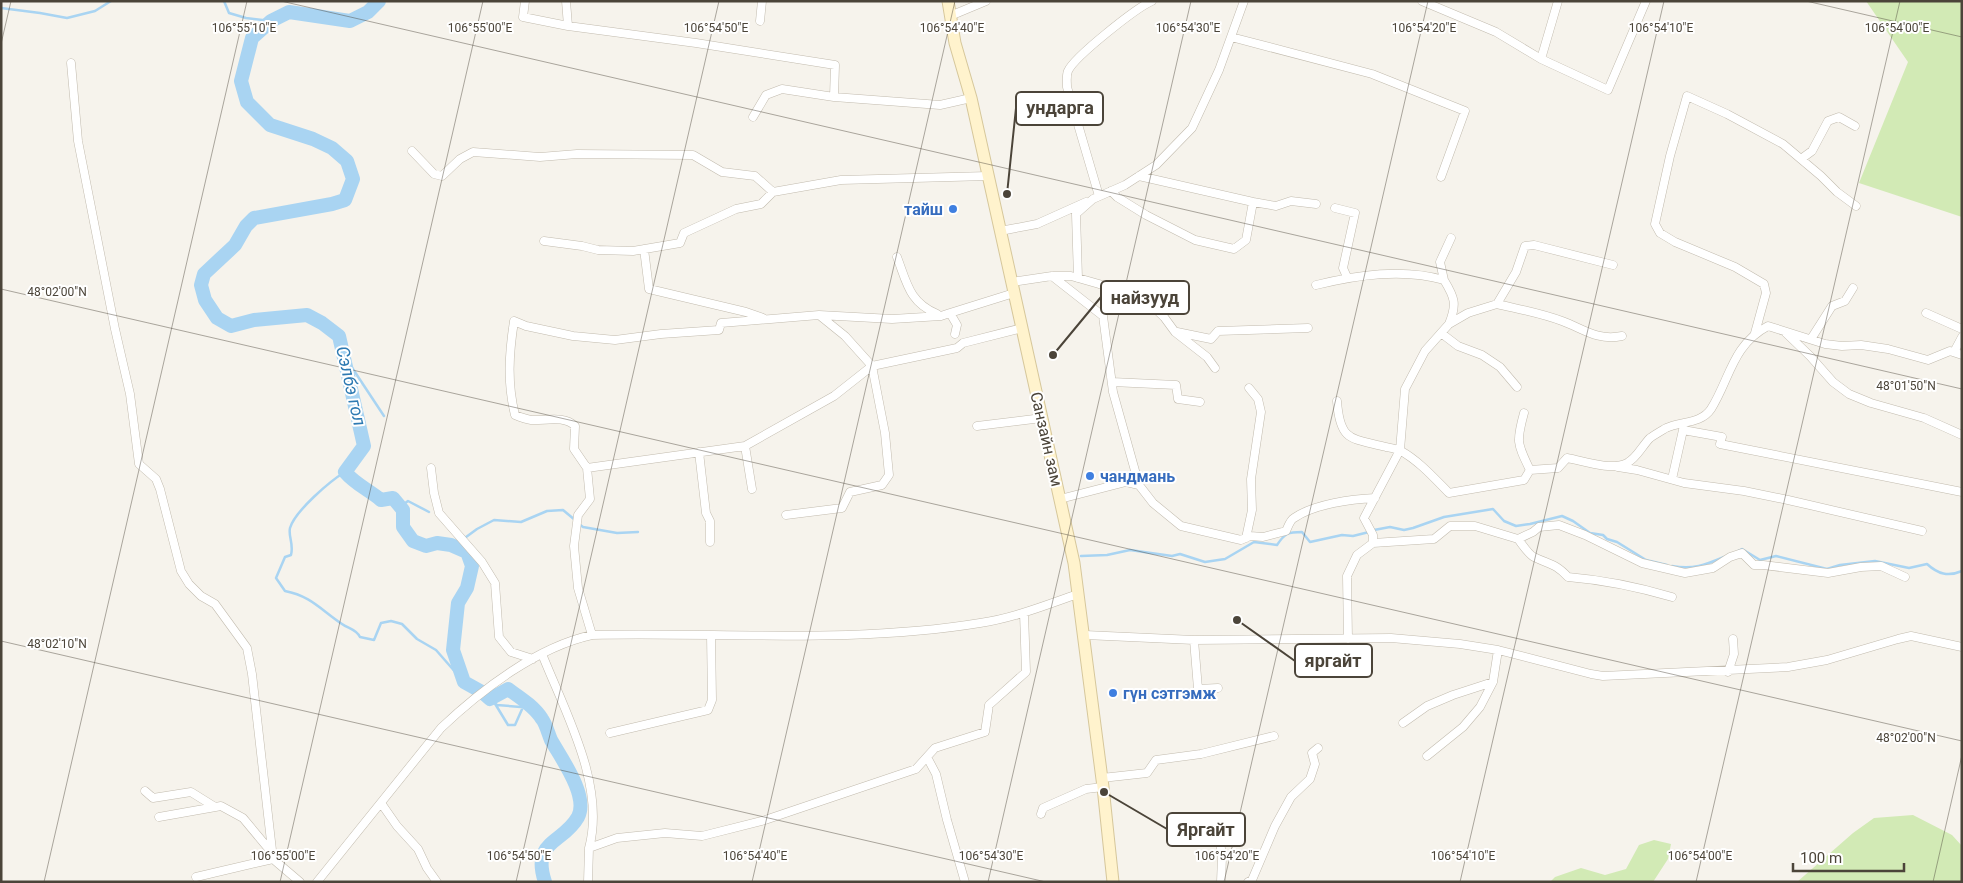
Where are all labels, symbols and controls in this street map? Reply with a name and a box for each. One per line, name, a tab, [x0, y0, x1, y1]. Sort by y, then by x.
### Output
text: 106°55'10"E	[212, 21, 276, 35]
text: 106°55'00"E	[448, 21, 512, 35]
text: 106°54'50"E	[684, 21, 748, 35]
text: 106°54'40"E	[920, 21, 984, 35]
text: 106°54'30"E	[1156, 21, 1220, 35]
text: 106°54'20"E	[1392, 21, 1456, 35]
text: 106°54'10"E	[1629, 21, 1693, 35]
text: 106°54'00"E	[1865, 21, 1929, 35]
callout: ундарга	[1016, 92, 1103, 125]
text: ундарга	[1026, 97, 1094, 118]
place label: тайш	[904, 200, 943, 219]
marker: тайш	[947, 203, 959, 215]
callout: найзууд	[1101, 281, 1189, 314]
text: 48°02'00"N	[27, 285, 87, 299]
text: найзууд	[1111, 287, 1180, 308]
water label: Сэлбэ гол	[332, 344, 371, 428]
text: 48°01'50"N	[1876, 379, 1936, 393]
street label: Санзайн зам	[1026, 390, 1067, 488]
place label: чандмань	[1100, 467, 1175, 486]
marker: чандмань	[1084, 470, 1096, 482]
text: 48°02'10"N	[27, 637, 87, 651]
callout: яргайт	[1295, 644, 1372, 677]
text: яргайт	[1305, 650, 1361, 671]
place label: гүн сэтгэмж	[1123, 684, 1216, 703]
marker: гүн сэтгэмж	[1107, 687, 1119, 699]
text: 48°02'00"N	[1876, 731, 1936, 745]
callout: Яргайт	[1167, 813, 1245, 846]
text: Яргайт	[1176, 819, 1235, 840]
scale bar	[1793, 840, 1904, 872]
text: 106°55'00"E	[251, 849, 315, 863]
text: 106°54'50"E	[487, 849, 551, 863]
text: 106°54'40"E	[723, 849, 787, 863]
text: 106°54'30"E	[959, 849, 1023, 863]
text: 106°54'20"E	[1195, 849, 1259, 863]
text: 106°54'10"E	[1431, 849, 1495, 863]
text: 106°54'00"E	[1668, 849, 1732, 863]
text: 100 m	[1800, 849, 1842, 867]

